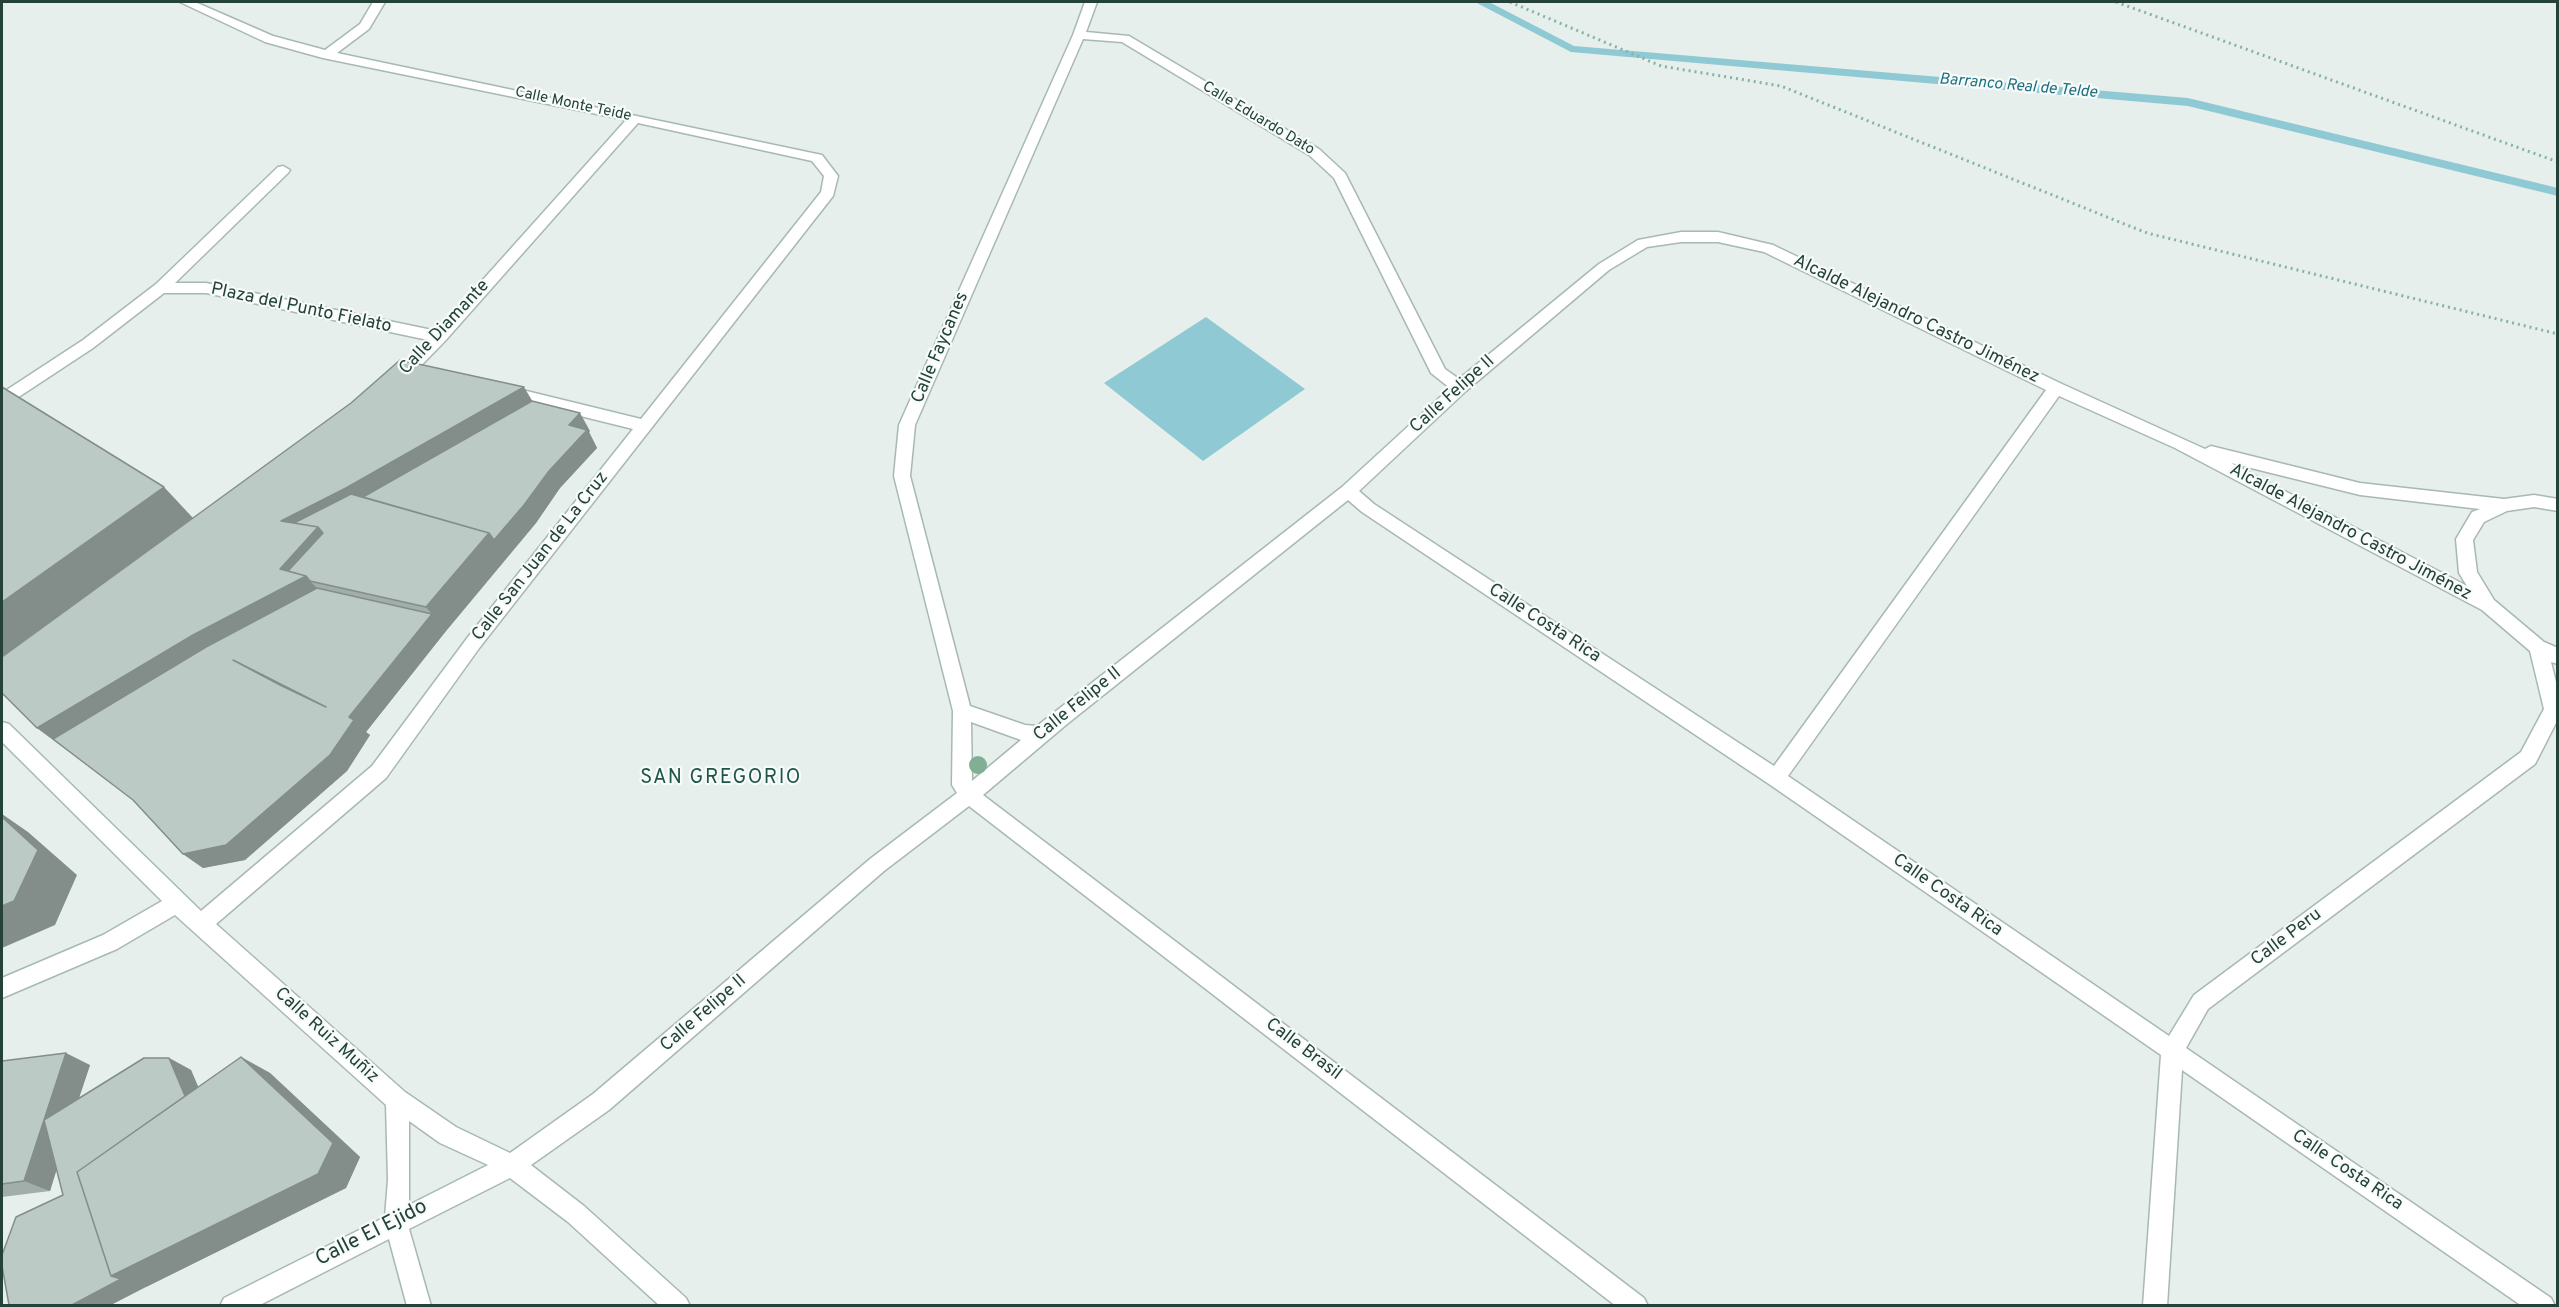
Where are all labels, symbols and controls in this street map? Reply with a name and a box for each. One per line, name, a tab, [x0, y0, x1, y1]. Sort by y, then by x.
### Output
water label: Barranco Real de Telde	[1938, 71, 2098, 103]
street label: Calle Eduardo Dato	[1199, 78, 1317, 160]
street label: Calle Monte Teide	[513, 84, 633, 126]
street label: Alcalde Alejandro Castro Jiménez	[1789, 251, 2043, 389]
street label: Calle Diamante	[395, 276, 495, 380]
street label: Plaza del Punto Fielato	[209, 279, 393, 339]
street label: Calle Faycanes	[908, 289, 974, 407]
street label: Calle Felipe II	[1406, 351, 1500, 439]
street label: Alcalde Alejandro Castro Jiménez	[2225, 460, 2475, 606]
street label: Calle San Juan de La Cruz	[468, 468, 614, 646]
street label: Calle Costa Rica	[1484, 580, 1604, 668]
street label: Calle Felipe II	[1030, 663, 1126, 747]
district label: SAN GREGORIO	[640, 767, 802, 791]
street label: Calle Costa Rica	[1888, 850, 2006, 942]
street label: Calle Peru	[2247, 904, 2327, 972]
street label: Calle Felipe II	[657, 971, 751, 1057]
street label: Calle Ruiz Muñiz	[269, 984, 383, 1088]
street label: Calle Brasil	[1261, 1014, 1345, 1086]
street label: Calle Costa Rica	[2287, 1126, 2407, 1216]
street label: Calle El Ejido	[312, 1195, 432, 1273]

